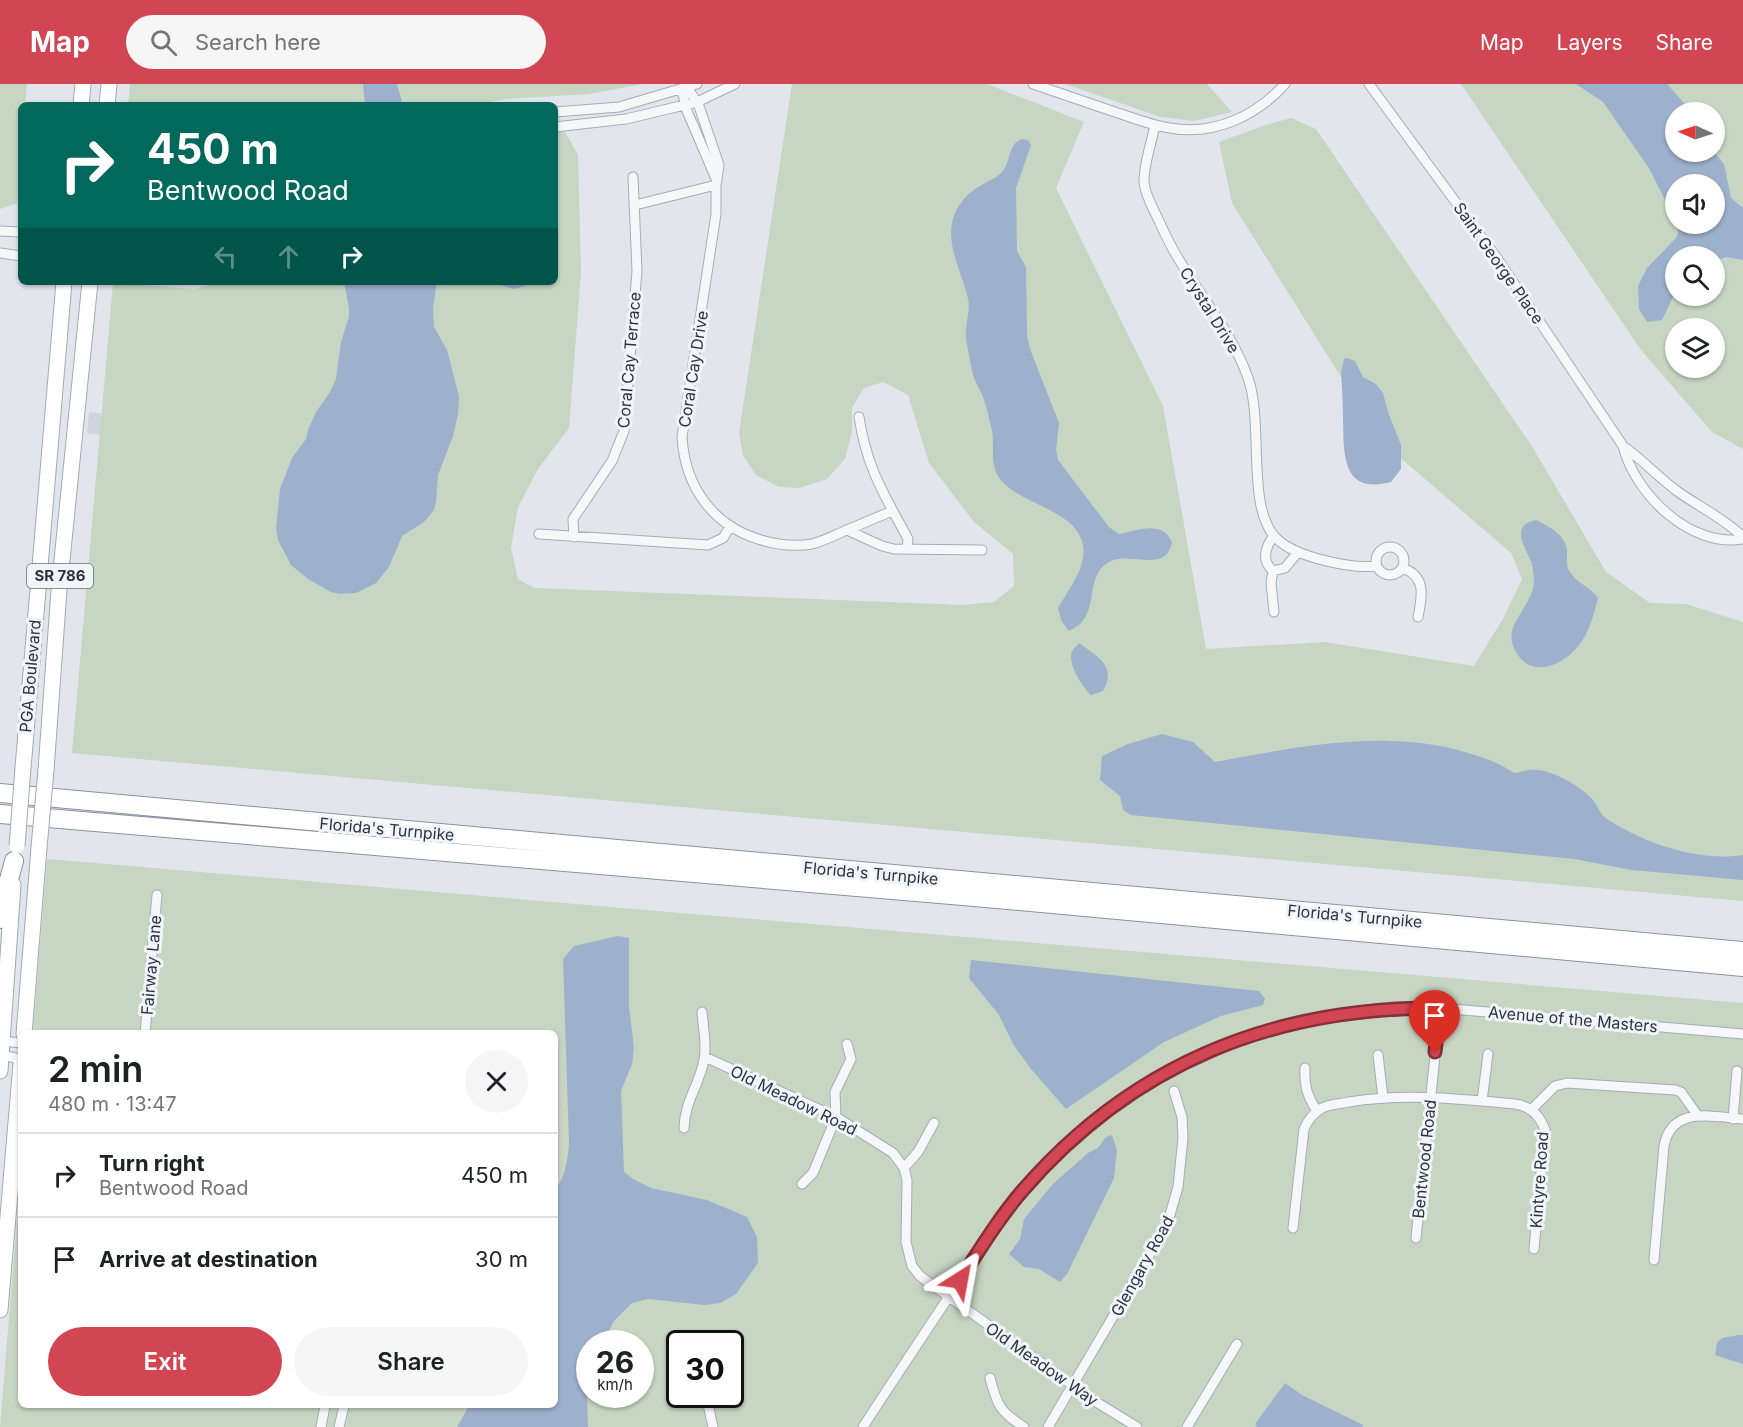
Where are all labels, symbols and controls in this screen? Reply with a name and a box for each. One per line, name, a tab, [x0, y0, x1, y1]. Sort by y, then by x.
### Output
search box	[126, 15, 546, 69]
text: Map	[30, 25, 90, 59]
icon: search	[147, 26, 180, 59]
text: Search here	[195, 29, 321, 55]
text: Map	[1480, 30, 1524, 55]
text: Layers	[1557, 30, 1623, 55]
text: Share	[1656, 30, 1713, 55]
north arrow	[1665, 102, 1725, 162]
map controls	[1665, 102, 1725, 378]
text: 450 m	[147, 123, 279, 174]
icon: right	[48, 126, 126, 204]
text: Bentwood Road	[147, 174, 349, 207]
button: sound	[1665, 174, 1725, 234]
street label: Saint George Place	[1449, 198, 1549, 328]
icon: left	[209, 240, 242, 273]
icon: ahead	[272, 240, 305, 273]
icon: right	[335, 240, 368, 273]
button: search	[1665, 246, 1725, 306]
street label: Crystal Drive	[1176, 263, 1244, 357]
street label: Coral Cay Terrace	[613, 291, 645, 429]
street label: Coral Cay Drive	[674, 309, 712, 429]
button: layers	[1665, 318, 1725, 378]
road number: SR 786	[27, 564, 93, 588]
street label: PGA Boulevard	[15, 619, 45, 733]
street label: Florida's Turnpike	[319, 813, 455, 845]
street label: Florida's Turnpike	[803, 857, 939, 889]
street label: Florida's Turnpike	[1287, 900, 1423, 932]
street label: Fairway Lane	[137, 914, 165, 1016]
pin	[1409, 990, 1460, 1052]
icon: arrive	[1418, 999, 1451, 1032]
street label: Avenue of the Masters	[1487, 1002, 1659, 1036]
text: 2 min	[48, 1047, 143, 1091]
button: close	[465, 1050, 528, 1113]
street label: Old Meadow Road	[727, 1061, 861, 1139]
text: 480 m · 13:47	[48, 1092, 177, 1116]
street label: Bentwood Road	[1408, 1098, 1440, 1220]
street label: Kintyre Road	[1526, 1131, 1552, 1229]
text: Turn right	[99, 1150, 205, 1176]
icon: right	[48, 1159, 81, 1192]
text: 450 m	[461, 1162, 528, 1188]
text: Bentwood Road	[99, 1176, 249, 1200]
street label: Glengary Road	[1106, 1212, 1178, 1320]
icon: arrive	[48, 1243, 81, 1276]
text: Arrive at destination	[99, 1246, 318, 1272]
text: 30 m	[475, 1246, 528, 1272]
position arrow	[928, 1248, 992, 1312]
street label: Old Meadow Way	[982, 1318, 1102, 1410]
button: Exit	[48, 1327, 282, 1396]
button: Share	[294, 1327, 528, 1396]
speed limit sign: 30	[666, 1330, 744, 1408]
text: 26	[596, 1344, 634, 1380]
text: km/h	[597, 1375, 633, 1394]

